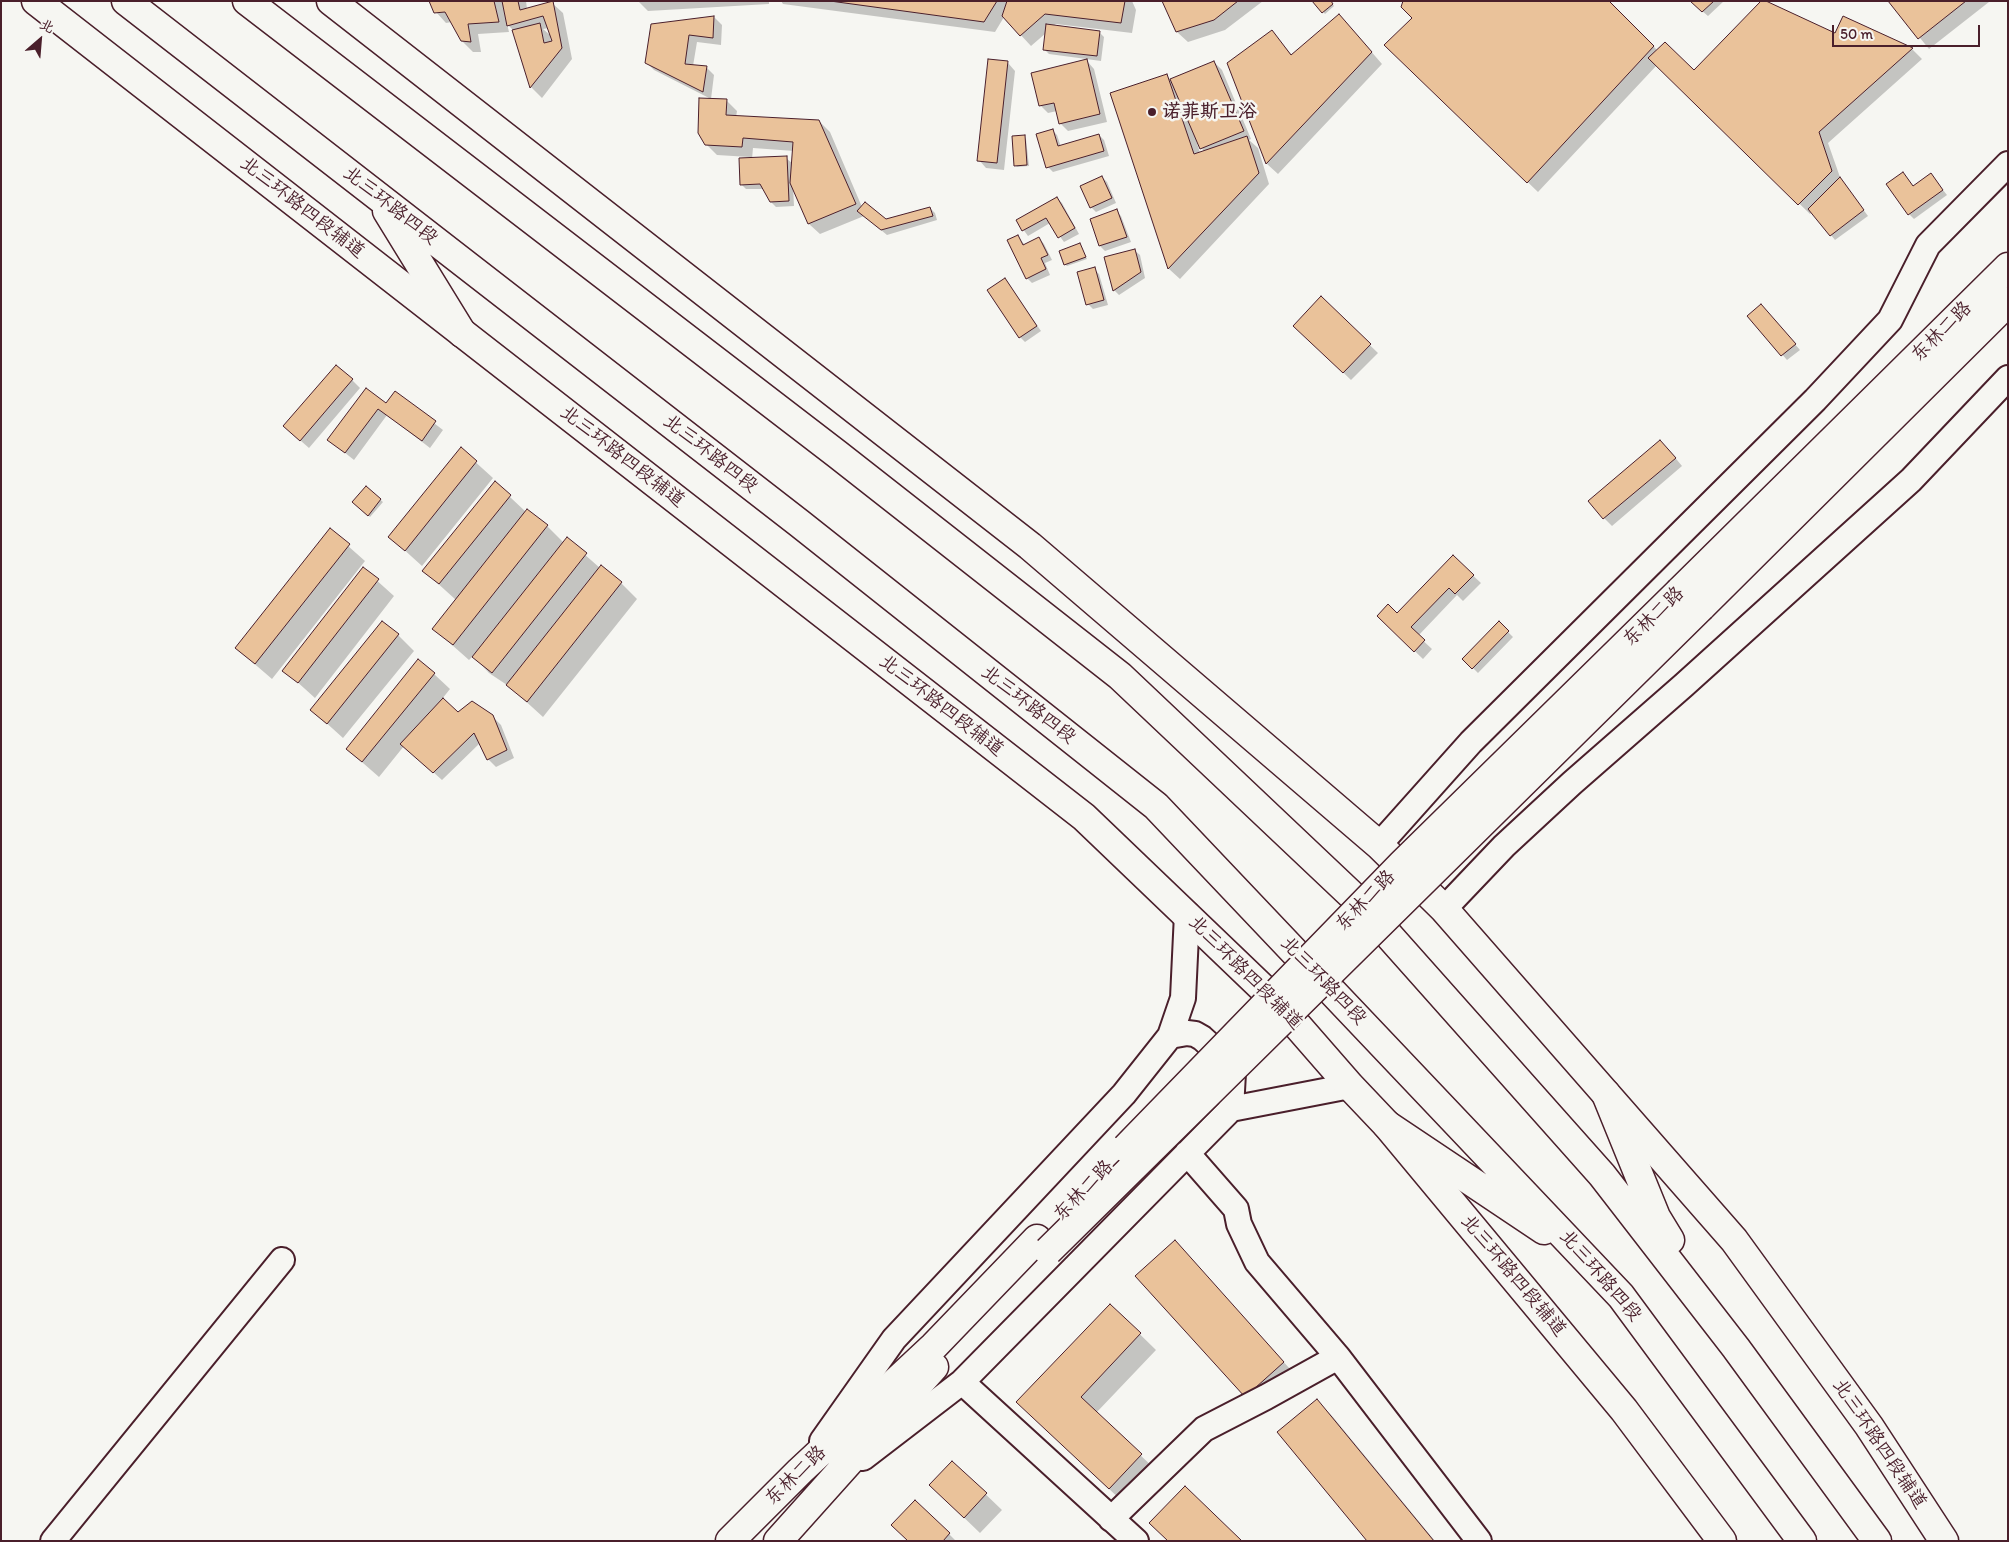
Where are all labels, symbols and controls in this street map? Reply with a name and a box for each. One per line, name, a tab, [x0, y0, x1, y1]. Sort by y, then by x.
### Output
north arrow	[15, 15, 65, 65]
text: 北	[37, 15, 57, 37]
scale bar	[1834, 15, 1982, 47]
text: 50 m	[1840, 25, 1873, 43]
place label: 诺菲斯卫浴	[1162, 101, 1257, 123]
marker: 诺菲斯卫浴	[1146, 106, 1158, 118]
street label: 北三环路四段辅道	[235, 152, 369, 264]
street label: 北三环路四段	[338, 162, 442, 250]
street label: 东林二路	[1907, 297, 1977, 367]
street label: 北三环路四段辅道	[555, 401, 689, 513]
street label: 北三环路四段	[658, 410, 762, 498]
street label: 东林二路	[1619, 582, 1689, 652]
street label: 北三环路四段辅道	[874, 650, 1008, 762]
street label: 北三环路四段	[976, 661, 1080, 749]
street label: 东林二路	[1331, 866, 1401, 936]
street label: 北三环路四段辅道	[1183, 911, 1307, 1035]
street label: 北三环路四段	[1275, 932, 1371, 1030]
street label: 东林二路	[1049, 1156, 1119, 1226]
street label: 北三环路四段辅道	[1455, 1210, 1571, 1342]
street label: 北三环路四段	[1554, 1226, 1646, 1326]
street label: 北三环路四段辅道	[1827, 1375, 1931, 1513]
street label: 东林二路	[761, 1441, 831, 1511]

